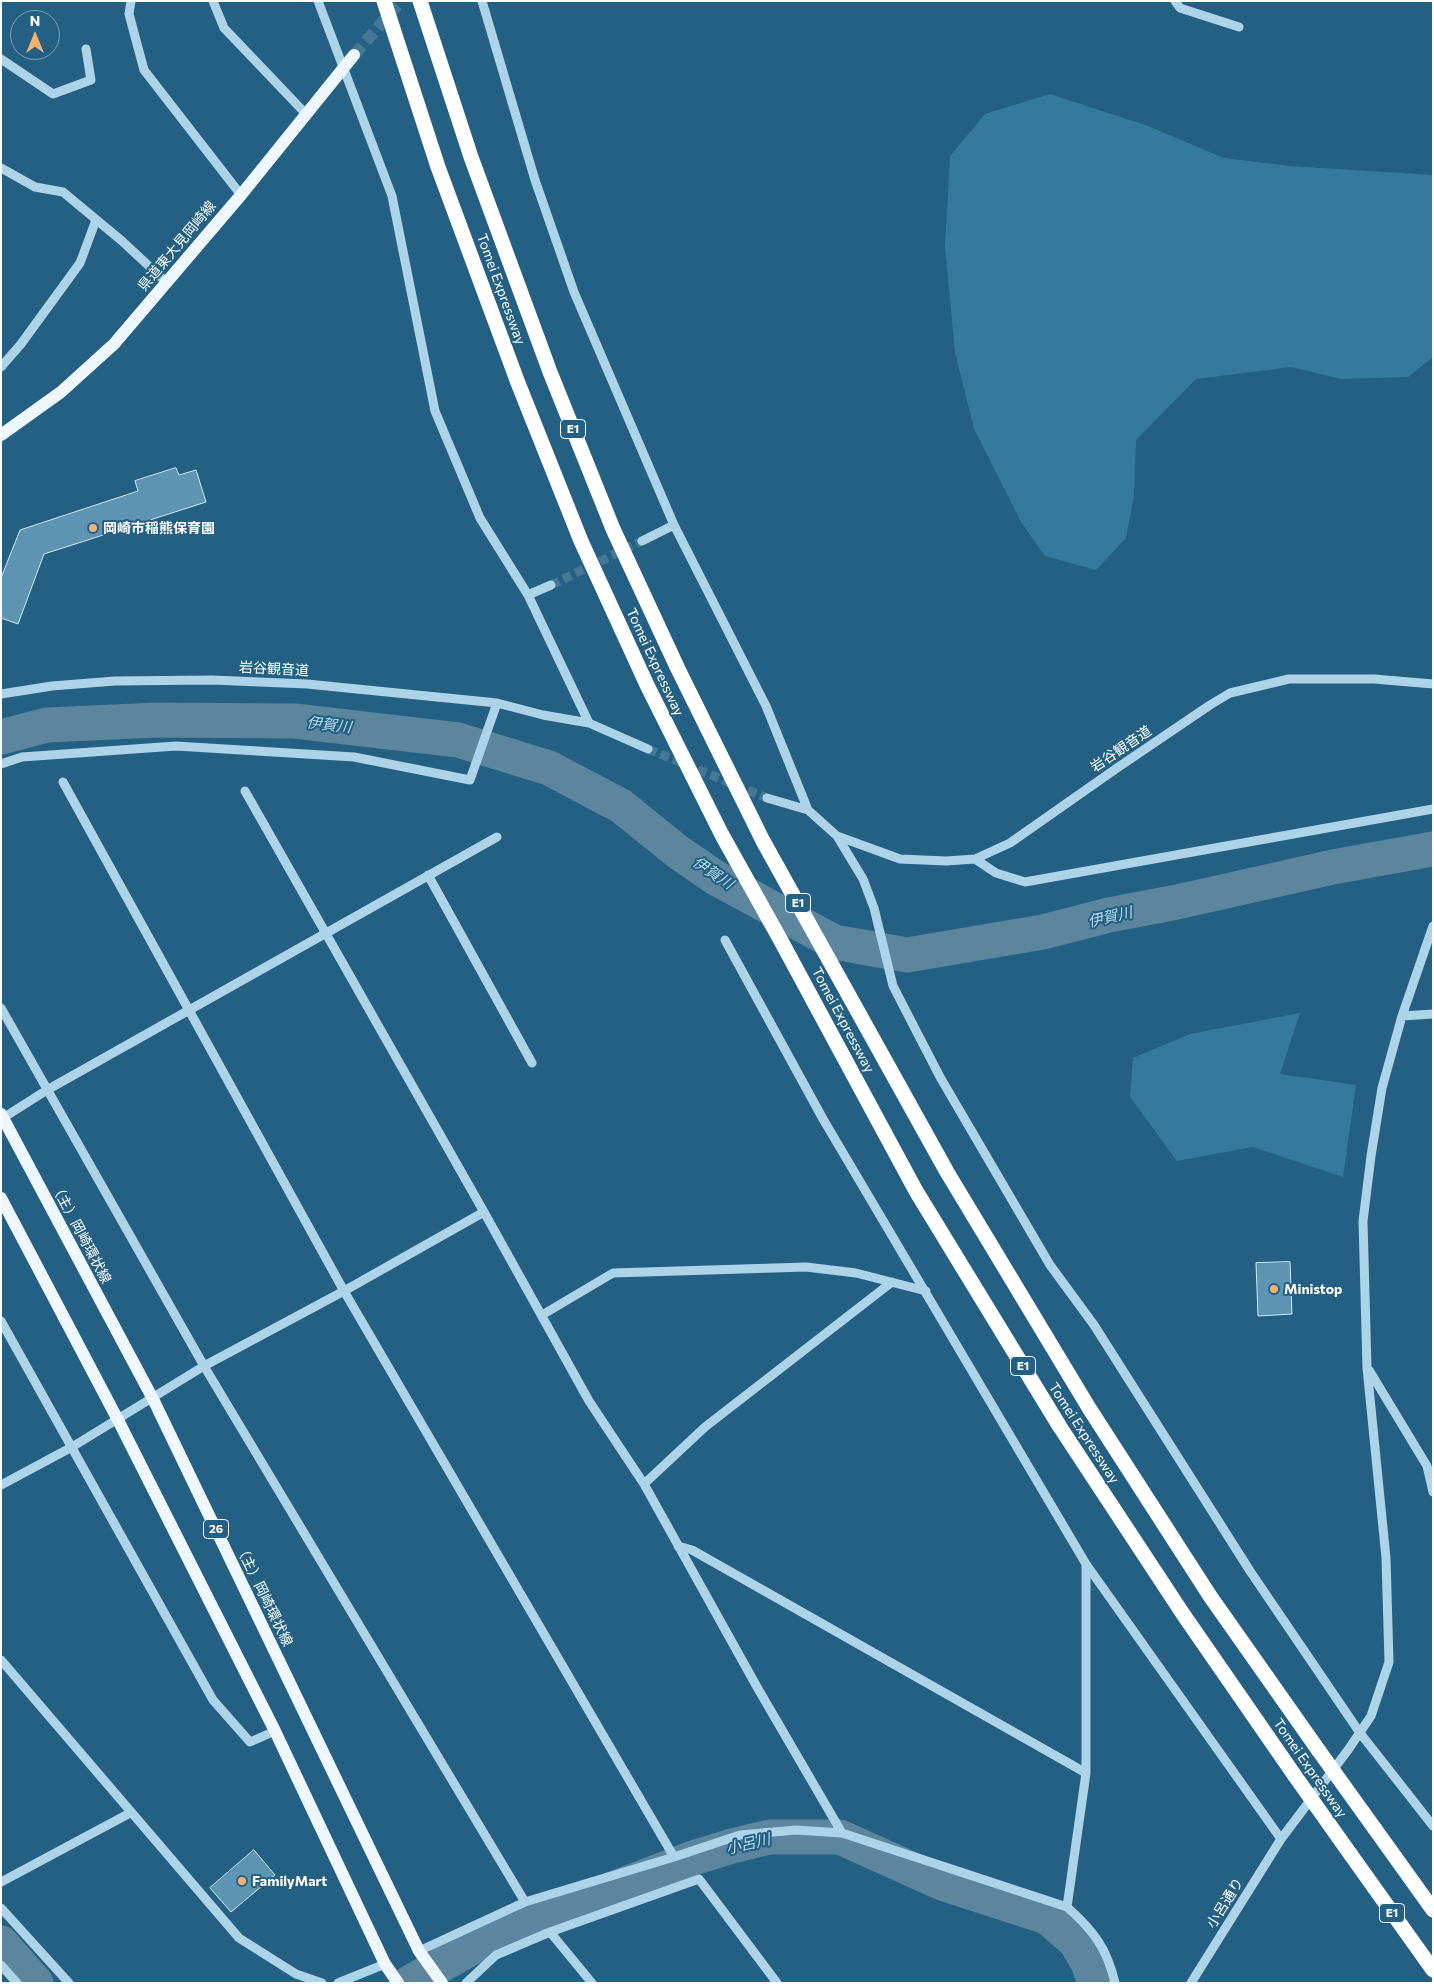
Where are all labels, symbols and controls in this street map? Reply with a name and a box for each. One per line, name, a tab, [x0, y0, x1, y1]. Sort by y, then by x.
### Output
north arrow	[10, 10, 60, 60]
text: N	[30, 12, 40, 29]
street label: 県道東大見岡崎線	[135, 198, 219, 294]
street label: Tomei Expressway	[473, 231, 529, 347]
road number: E1	[560, 419, 586, 438]
place label: 岡崎市稲熊保育園	[103, 520, 215, 536]
marker: 岡崎市稲熊保育園	[87, 522, 99, 534]
street label: Tomei Expressway	[623, 605, 687, 719]
street label: 岩谷観音道	[239, 659, 309, 679]
water label: 伊賀川	[306, 713, 352, 737]
street label: 岩谷観音道	[1087, 722, 1155, 776]
water label: 伊賀川	[689, 853, 737, 893]
road number: E1	[786, 894, 810, 912]
water label: 伊賀川	[1086, 903, 1134, 931]
street label: Tomei Expressway	[808, 964, 878, 1076]
street label: （主）岡崎環状線	[47, 1180, 115, 1286]
place label: Ministop	[1284, 1281, 1342, 1297]
marker: Ministop	[1268, 1283, 1280, 1295]
road number: E1	[1010, 1356, 1036, 1375]
street label: Tomei Expressway	[1045, 1379, 1123, 1487]
road number: 26	[204, 1520, 228, 1538]
street label: （主）岡崎環状線	[232, 1541, 296, 1649]
street label: Tomei Expressway	[1270, 1715, 1350, 1821]
water label: 小呂川	[724, 1830, 772, 1858]
place label: FamilyMart	[252, 1873, 327, 1889]
marker: FamilyMart	[236, 1875, 248, 1887]
street label: 小呂通り	[1203, 1875, 1247, 1931]
road number: E1	[1380, 1904, 1404, 1922]

